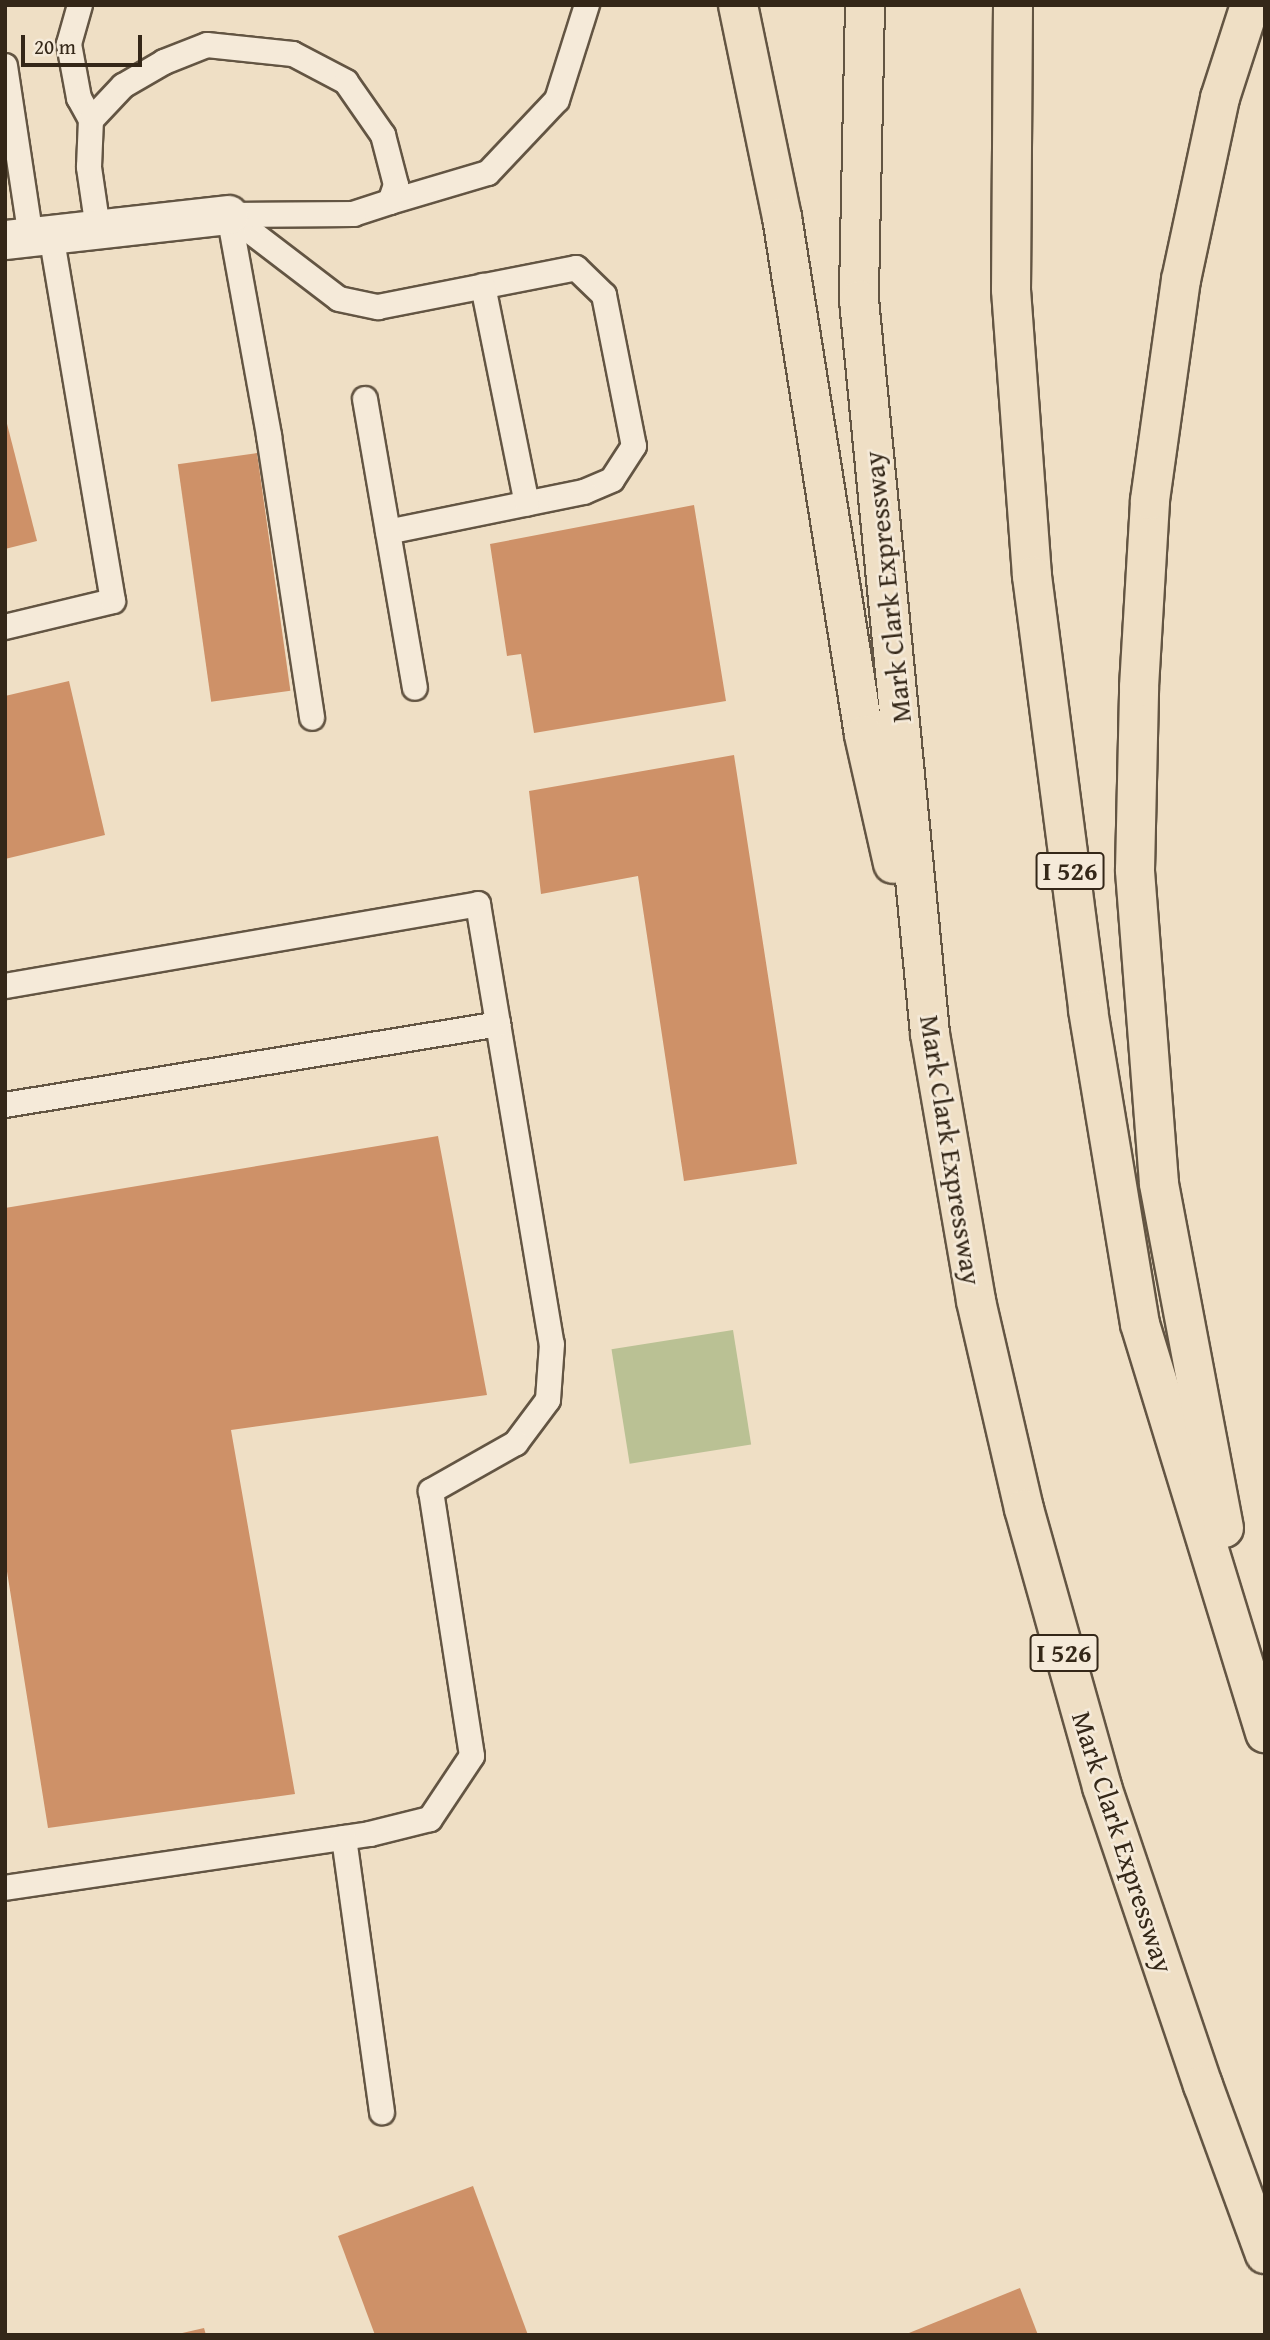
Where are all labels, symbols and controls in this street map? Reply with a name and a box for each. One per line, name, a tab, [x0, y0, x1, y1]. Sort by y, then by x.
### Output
scale bar	[24, 21, 145, 65]
text: 20 m	[34, 31, 76, 62]
street label: Mark Clark Expressway	[856, 449, 918, 725]
road number: I 526	[1035, 848, 1105, 894]
street label: Mark Clark Expressway	[913, 1013, 989, 1287]
road number: I 526	[1029, 1630, 1099, 1676]
street label: Mark Clark Expressway	[1065, 1707, 1181, 1977]

